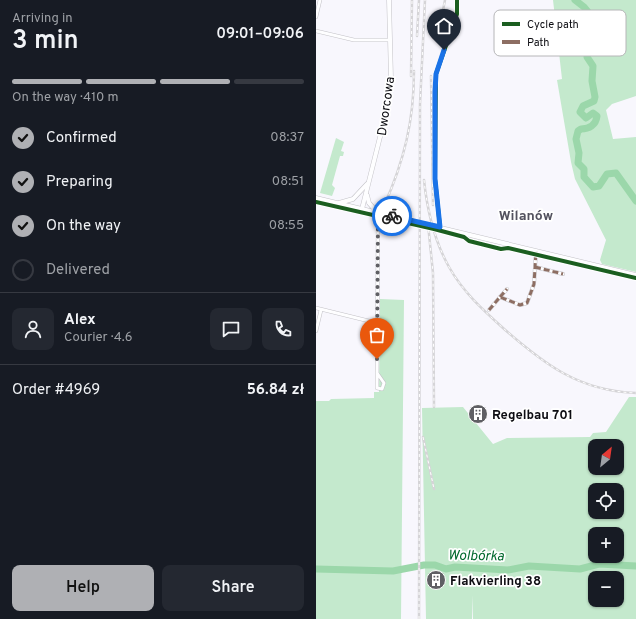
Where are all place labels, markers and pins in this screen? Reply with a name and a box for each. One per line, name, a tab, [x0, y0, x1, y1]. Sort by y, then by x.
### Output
pin	[427, 9, 461, 50]
pin	[360, 318, 394, 359]
building icon: Regelbau 701	[467, 403, 489, 425]
place label: Regelbau 701	[492, 408, 573, 424]
building icon: Flakvierling 38	[425, 569, 447, 591]
place label: Flakvierling 38	[450, 574, 541, 590]

